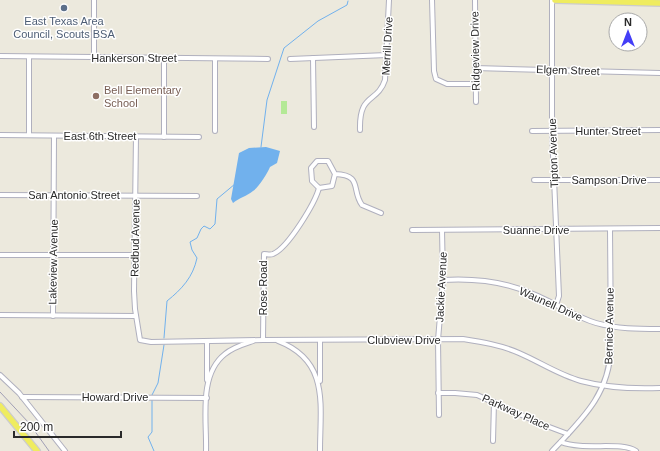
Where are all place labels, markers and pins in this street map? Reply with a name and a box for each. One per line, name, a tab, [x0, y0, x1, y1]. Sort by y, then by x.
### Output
marker: East Texas Area Council, Scouts BSA	[59, 3, 69, 13]
place label: East Texas Area Council, Scouts BSA	[13, 15, 115, 40]
place label: Bell Elementary School	[104, 84, 182, 109]
marker: Bell Elementary School	[91, 91, 101, 101]

